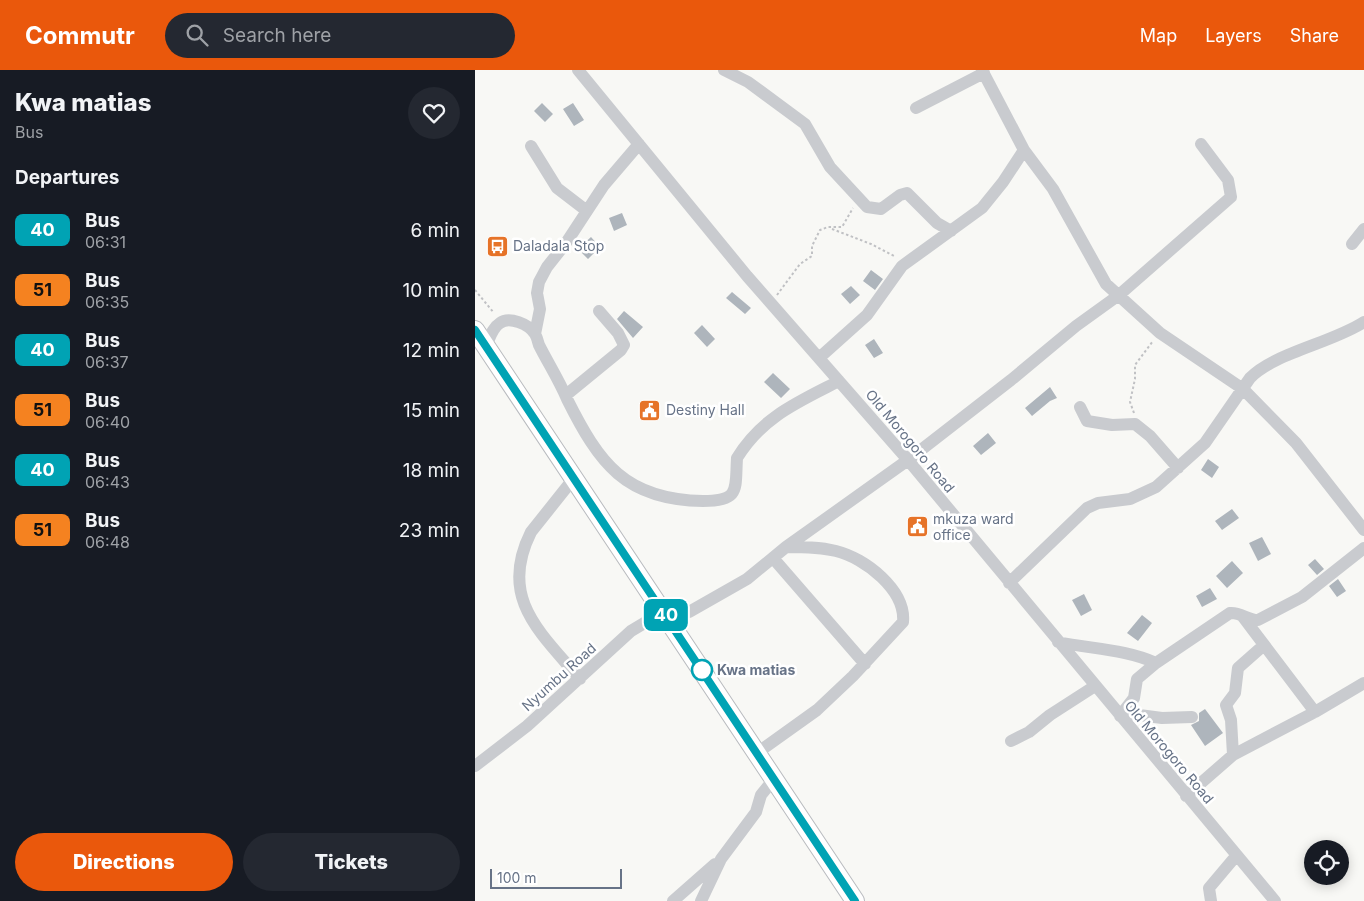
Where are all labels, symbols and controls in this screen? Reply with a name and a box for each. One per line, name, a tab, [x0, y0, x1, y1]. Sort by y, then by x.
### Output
search box	[165, 13, 515, 58]
text: Commutr	[25, 21, 135, 50]
icon: search	[183, 21, 211, 49]
text: Search here	[223, 24, 331, 47]
text: Map	[1140, 25, 1177, 46]
text: Layers	[1205, 25, 1262, 46]
text: Share	[1290, 25, 1339, 46]
button: heart	[408, 87, 460, 139]
text: Kwa matias	[15, 88, 151, 117]
text: Bus	[15, 122, 43, 142]
text: Departures	[15, 166, 119, 189]
text: Bus	[85, 209, 120, 232]
text: 40	[30, 219, 55, 240]
text: 6 min	[410, 219, 460, 242]
text: 06:31	[85, 232, 126, 252]
bus stop icon: Daladala Stop	[485, 234, 509, 258]
place label: Daladala Stop	[513, 237, 604, 254]
text: Bus	[85, 269, 120, 292]
text: 51	[33, 279, 52, 300]
text: 10 min	[402, 279, 460, 302]
text: 06:35	[85, 292, 129, 312]
text: Bus	[85, 329, 120, 352]
text: 40	[30, 339, 55, 360]
text: 12 min	[403, 339, 460, 362]
text: 06:37	[85, 352, 129, 372]
street label: Old Morogoro Road	[862, 386, 958, 496]
text: Bus	[85, 389, 120, 412]
public building icon: Destiny Hall	[638, 398, 662, 422]
text: 51	[33, 399, 52, 420]
text: 15 min	[403, 399, 460, 422]
place label: Destiny Hall	[666, 401, 745, 418]
text: 06:40	[85, 412, 130, 432]
text: Bus	[85, 449, 120, 472]
text: 40	[30, 459, 55, 480]
text: 18 min	[403, 459, 460, 482]
text: 06:43	[85, 472, 130, 492]
text: Bus	[85, 509, 120, 532]
place label: mkuza ward office	[933, 510, 1014, 543]
public building icon: mkuza ward office	[905, 515, 929, 539]
text: 51	[33, 519, 52, 540]
text: 23 min	[399, 519, 460, 542]
text: 06:48	[85, 532, 130, 552]
line badge: 40	[643, 599, 689, 631]
text: 40	[654, 604, 678, 625]
street label: Nyumbu Road	[518, 639, 599, 714]
marker: Kwa matias	[691, 659, 713, 681]
place label: Kwa matias	[717, 661, 795, 678]
street label: Old Morogoro Road	[1121, 697, 1217, 807]
button: Directions	[15, 833, 233, 891]
button: Tickets	[243, 833, 460, 891]
map controls	[1304, 840, 1349, 885]
button: locate	[1304, 840, 1349, 885]
scale bar	[490, 866, 623, 889]
text: 100 m	[497, 869, 537, 886]

